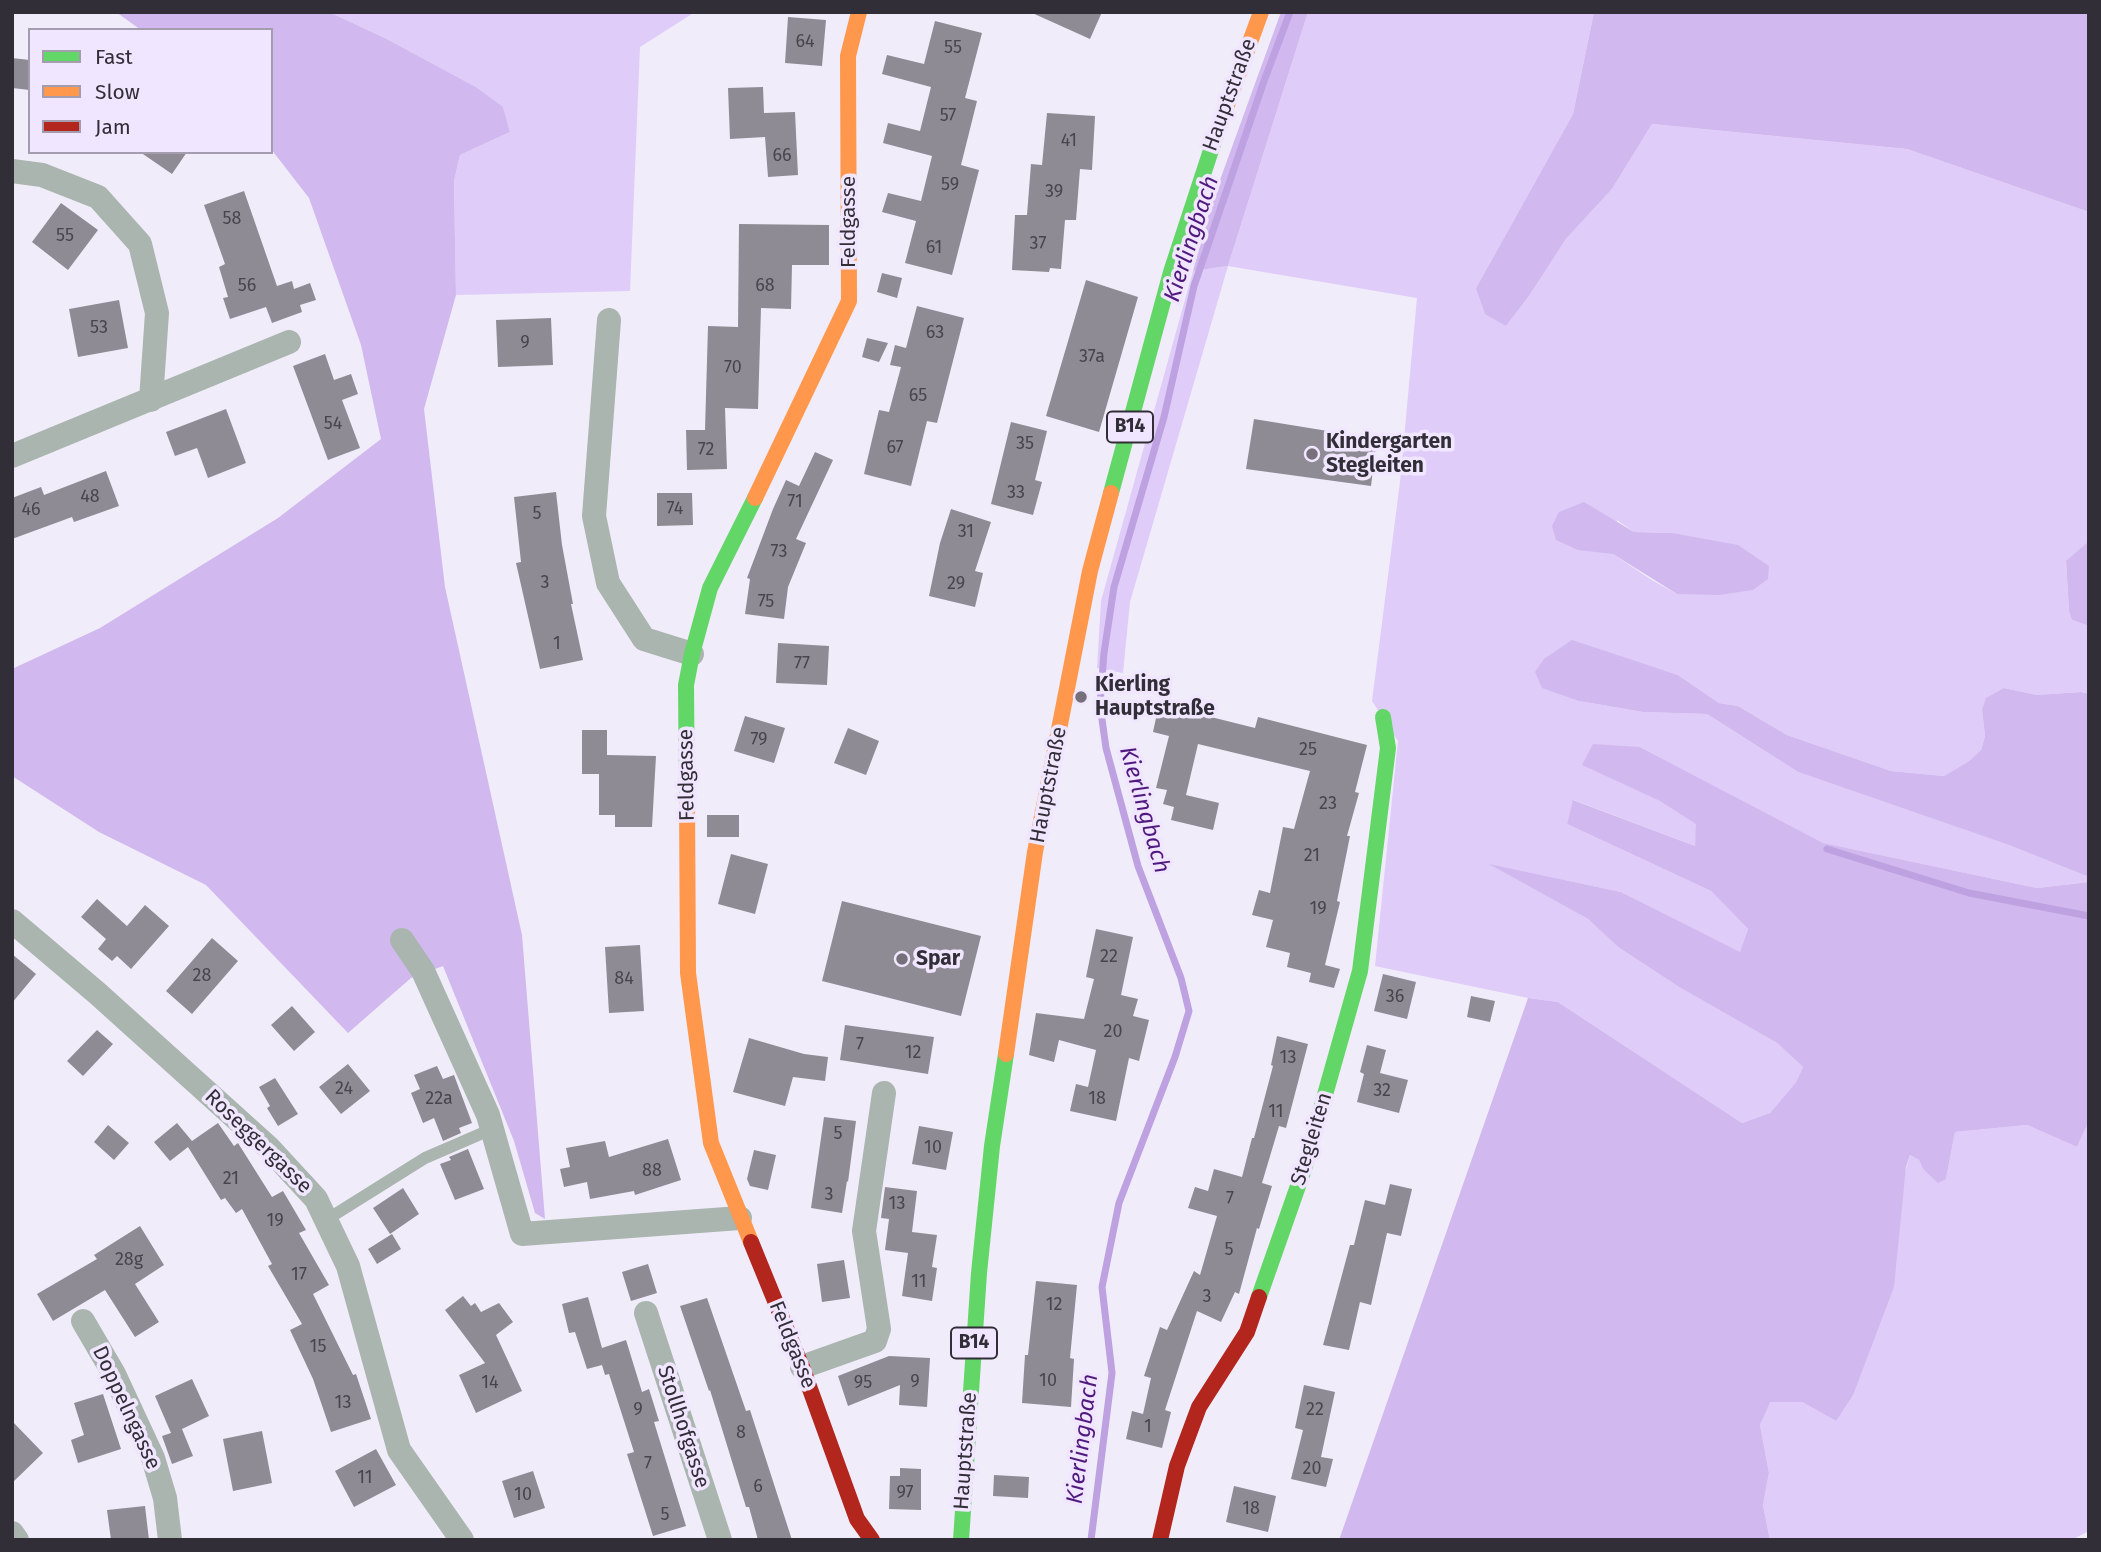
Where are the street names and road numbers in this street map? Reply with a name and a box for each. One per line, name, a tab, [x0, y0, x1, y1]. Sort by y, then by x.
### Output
street label: Hauptstraße	[1198, 35, 1262, 155]
street label: Feldgasse	[836, 176, 862, 268]
road number: B14	[1107, 412, 1153, 442]
street label: Hauptstraße	[1025, 725, 1073, 845]
street label: Feldgasse	[674, 729, 700, 821]
street label: Roseggergasse	[199, 1085, 317, 1199]
street label: Stegleiten	[1286, 1090, 1338, 1188]
street label: Feldgasse	[763, 1298, 821, 1392]
road number: B14	[951, 1328, 997, 1358]
street label: Doppelngasse	[86, 1342, 166, 1474]
street label: Stollhofgasse	[651, 1362, 715, 1492]
street label: Hauptstraße	[949, 1391, 983, 1511]

